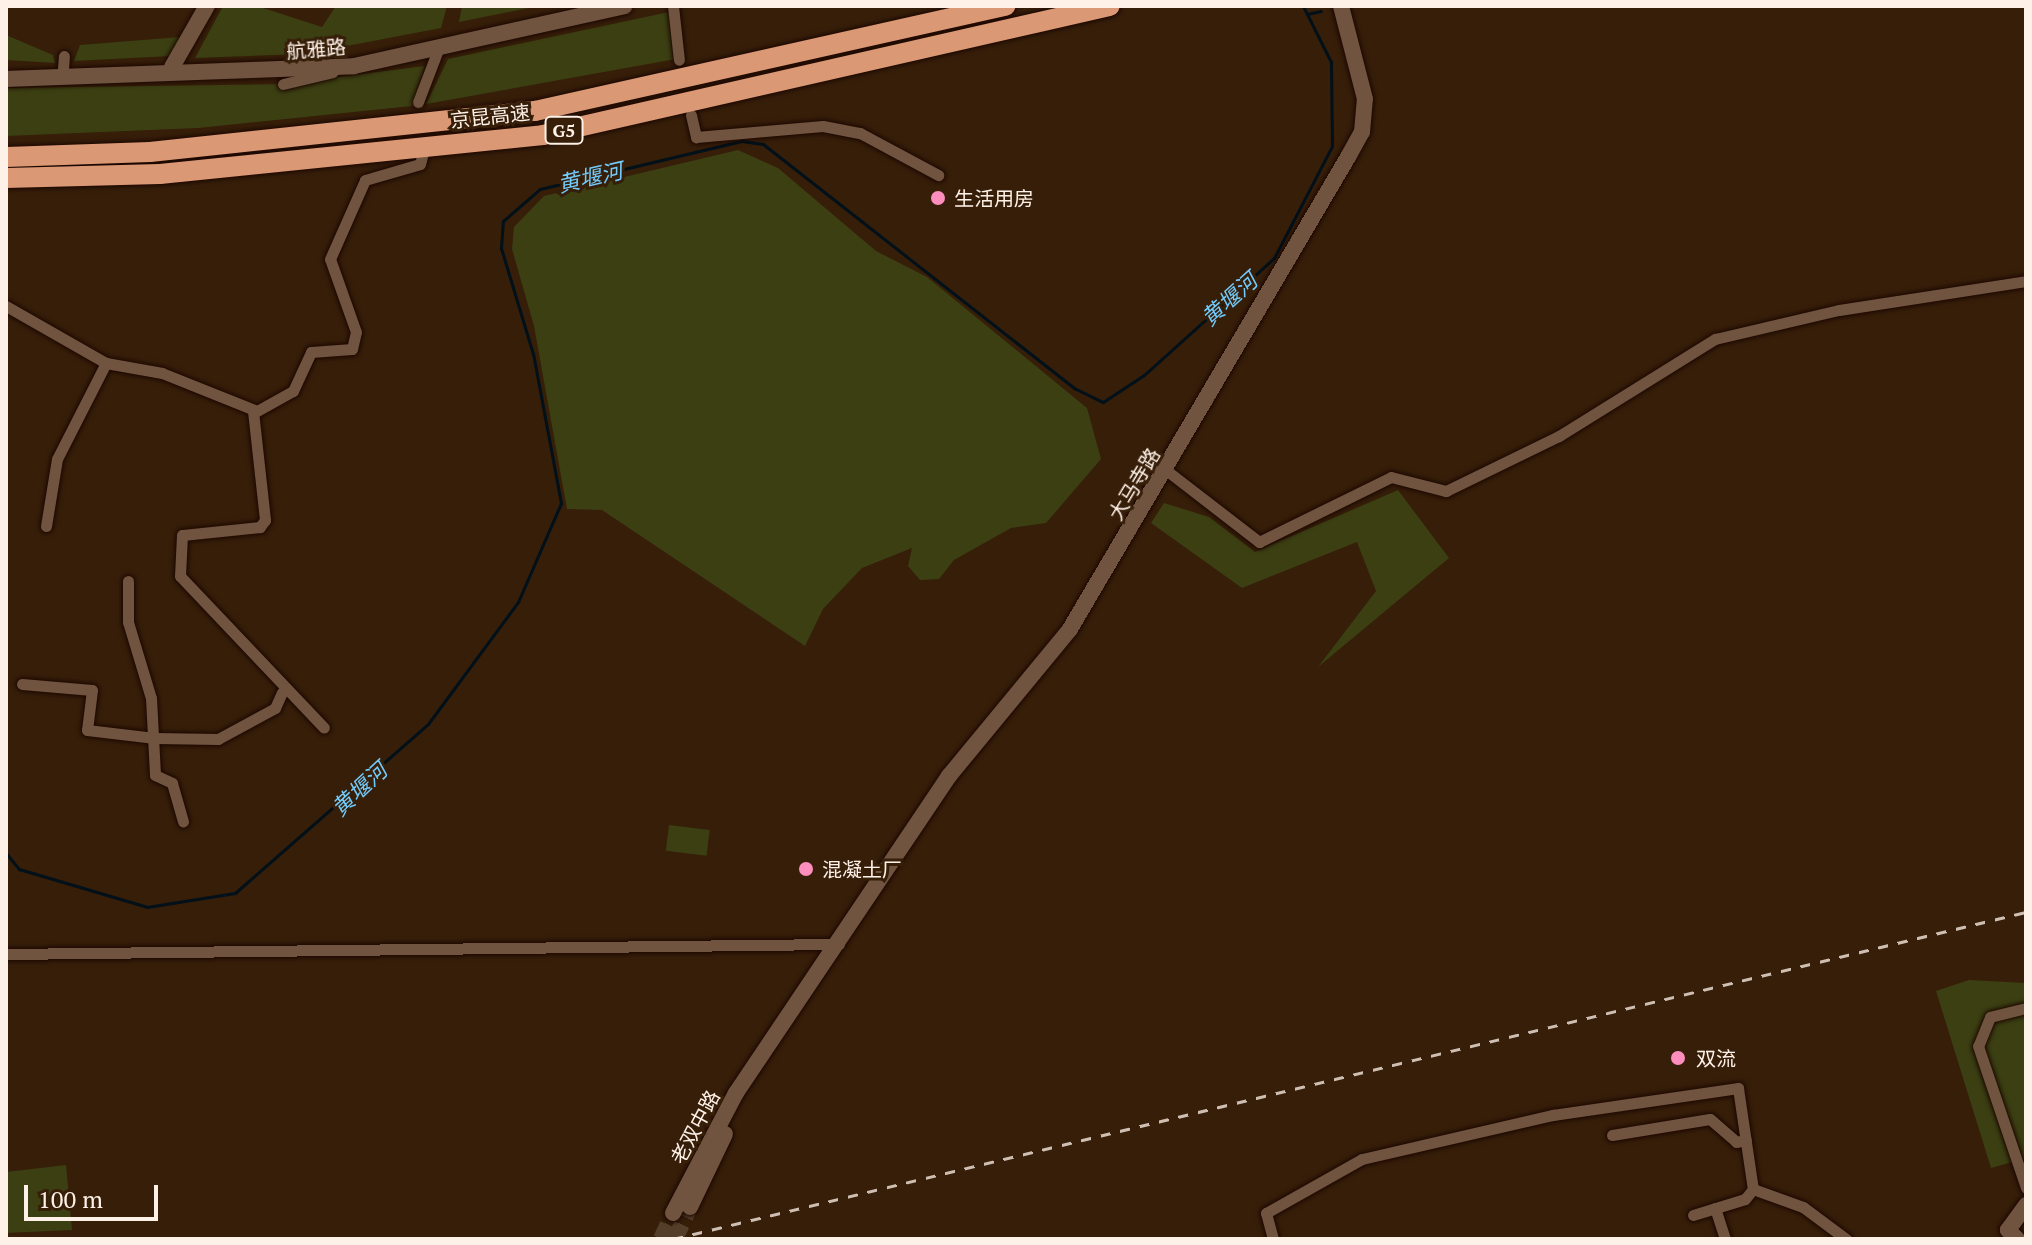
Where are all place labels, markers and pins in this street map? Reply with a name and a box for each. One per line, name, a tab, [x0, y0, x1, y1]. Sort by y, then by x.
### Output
place label: 生活用房	[954, 186, 1034, 210]
marker: 生活用房	[929, 189, 947, 207]
place label: 混凝土厂	[822, 857, 902, 881]
marker: 混凝土厂	[797, 860, 815, 878]
place label: 双流	[1696, 1046, 1736, 1070]
marker: 双流	[1667, 1047, 1689, 1069]

